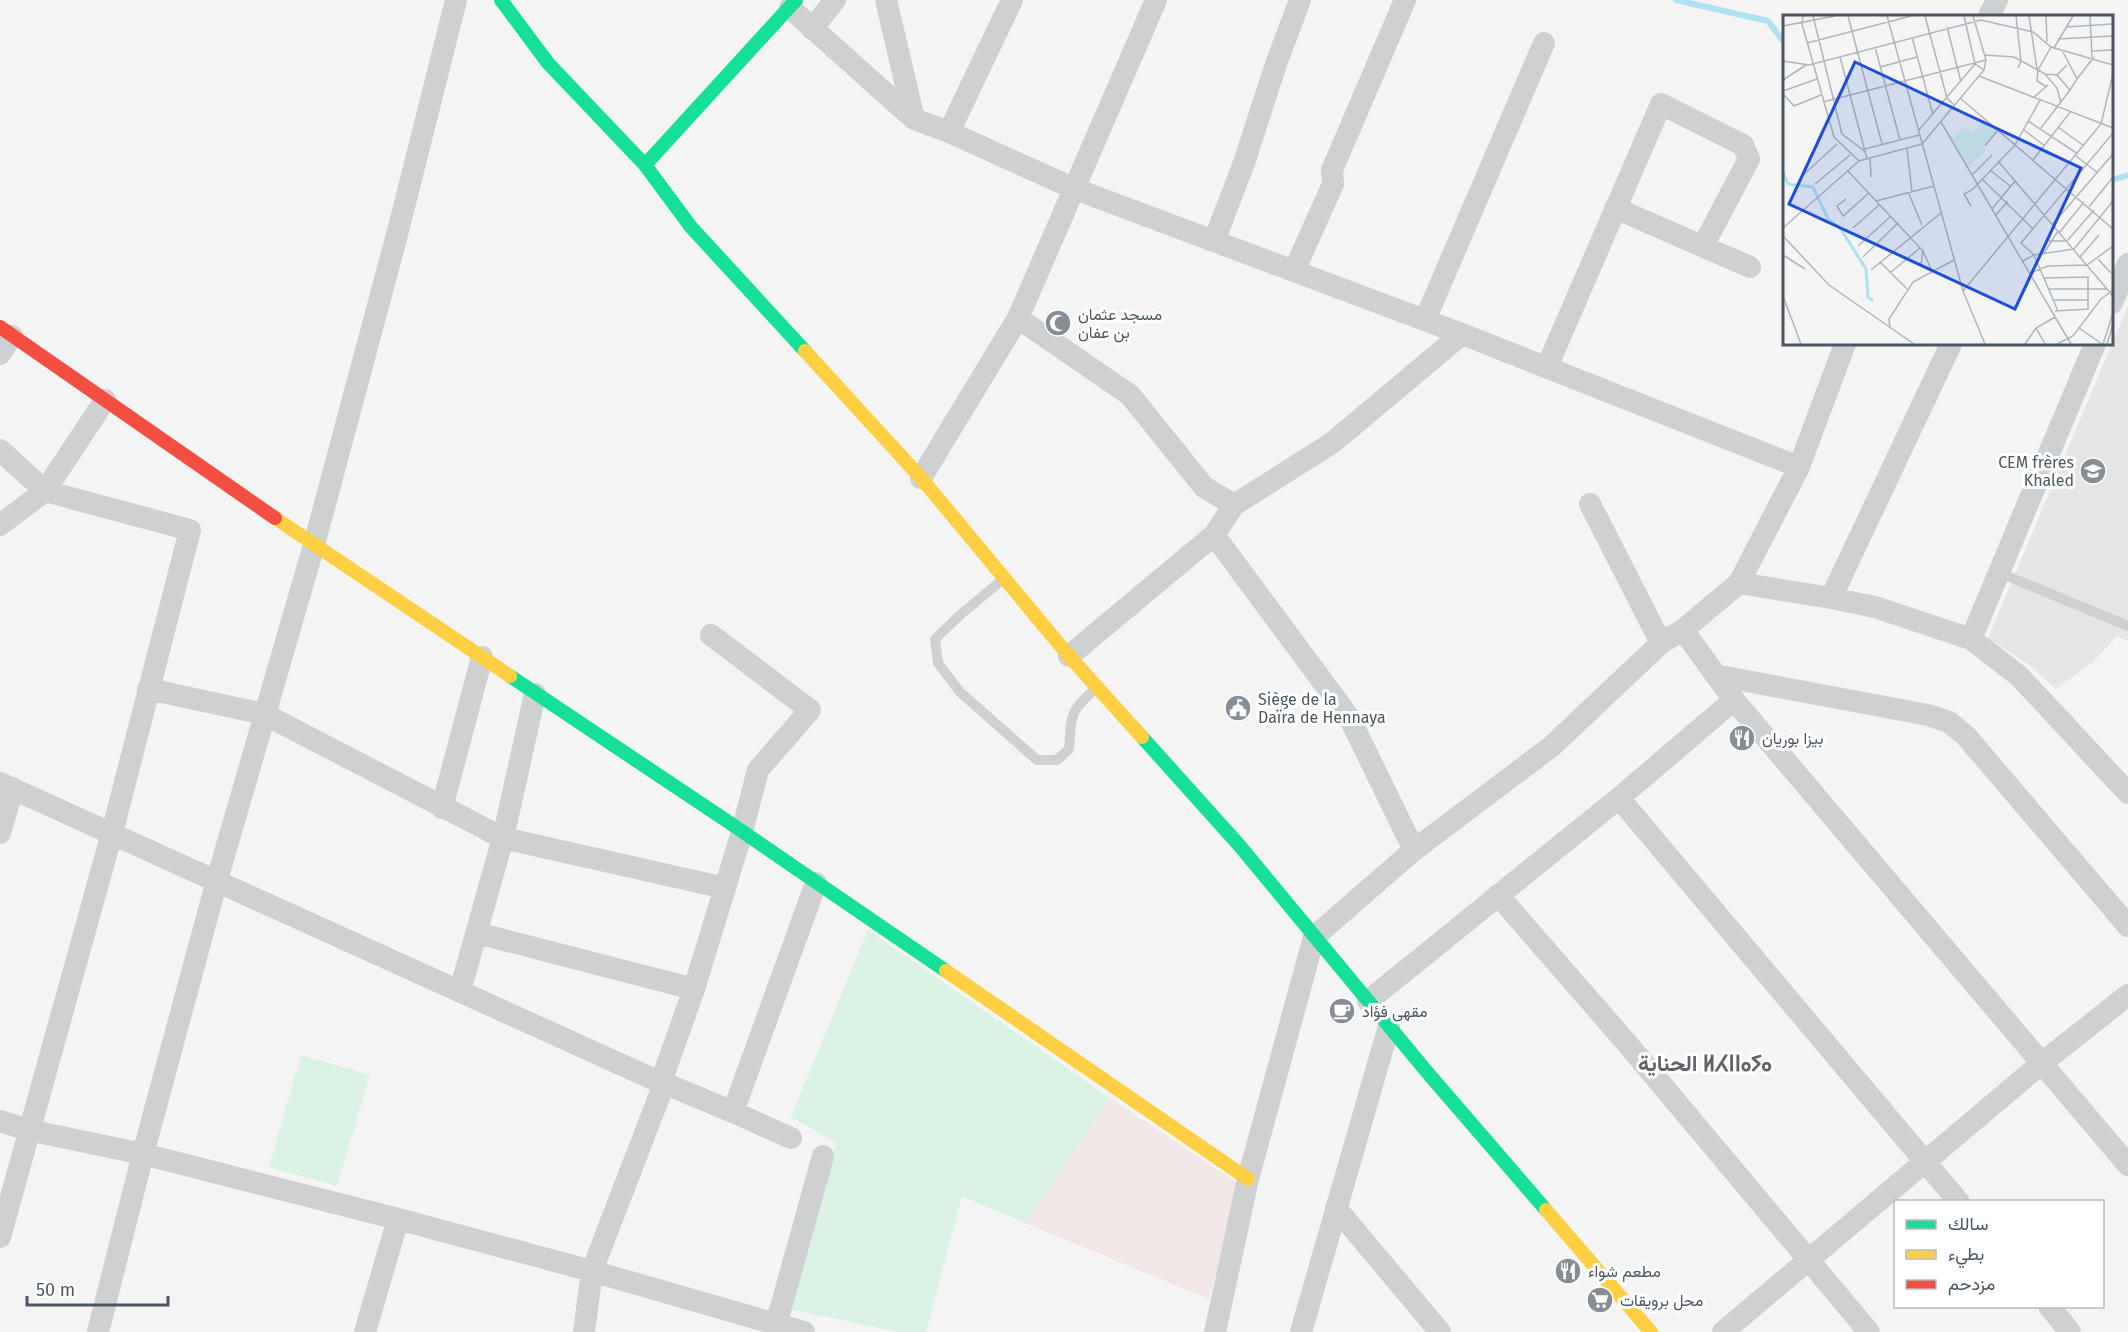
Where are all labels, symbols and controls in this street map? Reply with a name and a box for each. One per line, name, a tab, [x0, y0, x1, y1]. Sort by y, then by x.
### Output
inset map	[1783, 15, 2113, 345]
place label: مسجد عثمان بن عفان	[1078, 305, 1162, 343]
mosque icon: مسجد عثمان بن عفان	[1043, 308, 1073, 338]
place label: CEM frères Khaled	[1998, 453, 2074, 490]
school or university icon: CEM frères Khaled	[2078, 456, 2108, 486]
place label: Siège de la Daïra de Hennaya	[1258, 690, 1386, 727]
public building icon: Siège de la Daïra de Hennaya	[1223, 693, 1253, 723]
restaurant icon: بيزا بوريان	[1727, 723, 1757, 753]
place label: بيزا بوريان	[1762, 729, 1823, 749]
cafe icon: مقهى فؤاد	[1327, 996, 1357, 1026]
place label: مقهى فؤاد	[1362, 1002, 1428, 1022]
district label: الحناية ⵍⵃⵏⵏⴰⵢⴰ	[1638, 1050, 1772, 1077]
legend	[1894, 1200, 2104, 1308]
text: سالك	[1948, 1213, 1988, 1235]
text: بطيء	[1948, 1243, 1984, 1269]
restaurant icon: مطعم شواء	[1553, 1256, 1583, 1286]
place label: مطعم شواء	[1588, 1262, 1661, 1282]
scale bar	[27, 1269, 168, 1307]
text: مزدحم	[1948, 1273, 1995, 1296]
text: 50 m	[36, 1279, 75, 1301]
supermarket icon: محل برويقات	[1585, 1285, 1615, 1315]
place label: محل برويقات	[1620, 1291, 1703, 1311]

